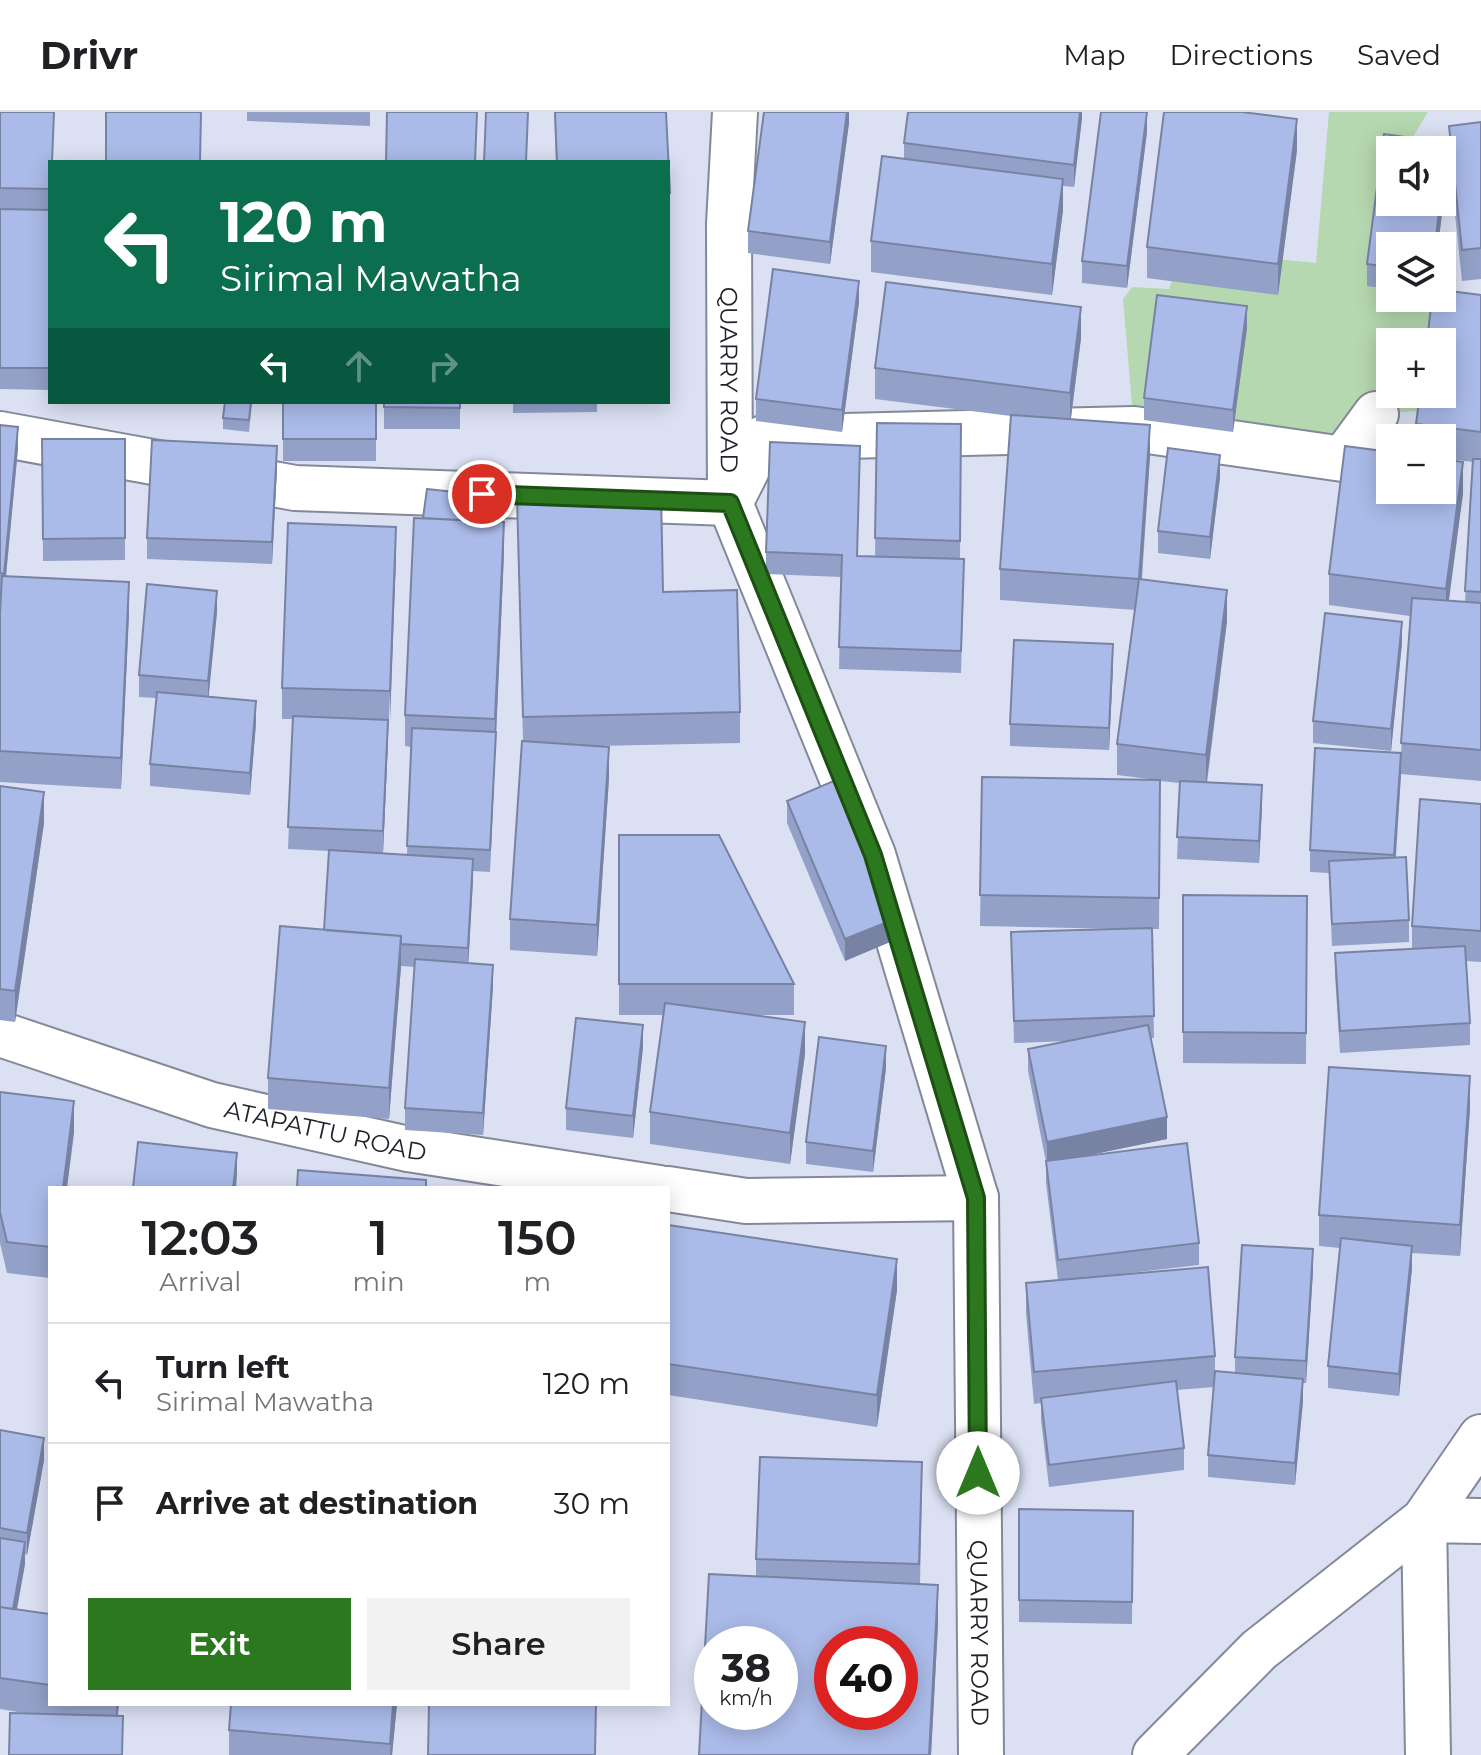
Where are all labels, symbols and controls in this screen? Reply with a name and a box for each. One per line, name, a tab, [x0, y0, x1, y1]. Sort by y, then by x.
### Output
text: Drivr	[40, 32, 138, 79]
text: Map	[1063, 38, 1125, 72]
text: Directions	[1169, 38, 1313, 72]
text: Saved	[1357, 38, 1441, 72]
map controls	[1376, 136, 1456, 504]
button: sound	[1376, 136, 1456, 216]
text: 120 m	[220, 188, 388, 256]
icon: left	[88, 192, 192, 296]
button: layers	[1376, 232, 1456, 312]
text: Sirimal Mawatha	[220, 256, 522, 300]
street label: QUARRY ROAD	[715, 287, 744, 473]
button: +	[1376, 328, 1456, 408]
icon: left	[253, 344, 297, 388]
icon: ahead	[337, 344, 381, 388]
icon: right	[421, 344, 465, 388]
button: −	[1376, 424, 1456, 504]
pin	[448, 460, 516, 528]
icon: arrive	[460, 472, 504, 516]
street label: ATAPATTU ROAD	[222, 1094, 429, 1166]
text: 12:03	[141, 1209, 259, 1267]
text: 1	[369, 1209, 388, 1267]
text: 150	[498, 1209, 577, 1267]
text: Arrival	[159, 1266, 241, 1298]
text: min	[352, 1266, 405, 1298]
text: m	[524, 1266, 551, 1298]
text: Turn left	[156, 1349, 289, 1386]
icon: left	[88, 1361, 132, 1405]
text: 120 m	[543, 1365, 630, 1402]
text: Sirimal Mawatha	[156, 1386, 374, 1418]
position arrow	[936, 1431, 1020, 1515]
icon: arrive	[88, 1481, 132, 1525]
text: Arrive at destination	[156, 1485, 478, 1522]
text: 30 m	[554, 1485, 630, 1522]
street label: QUARRY ROAD	[965, 1539, 995, 1726]
button: Exit	[88, 1598, 351, 1690]
button: Share	[367, 1598, 630, 1690]
speed limit sign: 40	[814, 1626, 918, 1730]
text: 38	[721, 1643, 771, 1692]
text: km/h	[719, 1686, 773, 1710]

